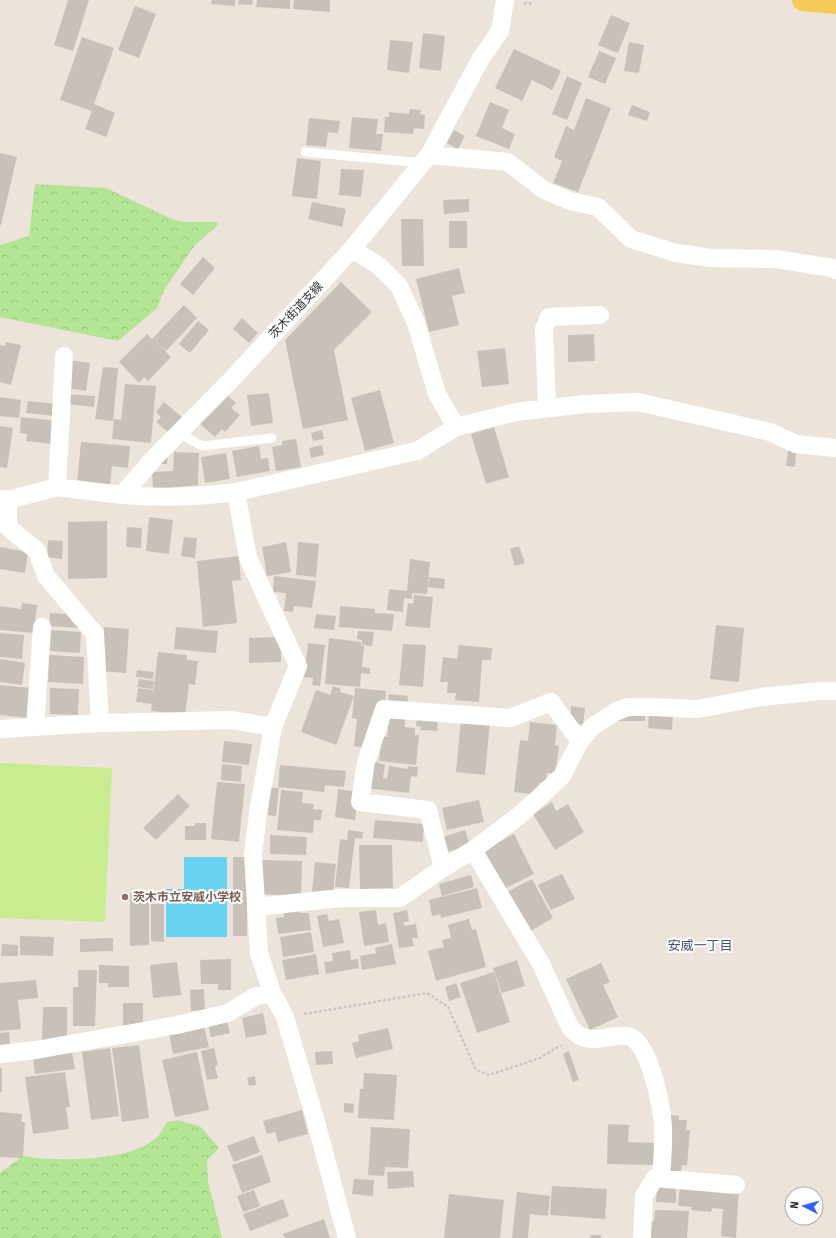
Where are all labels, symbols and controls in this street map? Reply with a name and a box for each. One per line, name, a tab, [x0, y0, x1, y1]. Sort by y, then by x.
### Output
street label: 茨木街道支線	[266, 279, 326, 341]
place label: 茨木市立安威小学校	[133, 890, 241, 904]
marker: 茨木市立安威小学校	[120, 892, 130, 902]
district label: 安威一丁目	[667, 938, 733, 953]
north arrow	[784, 1186, 824, 1226]
text: N	[788, 1201, 801, 1209]

